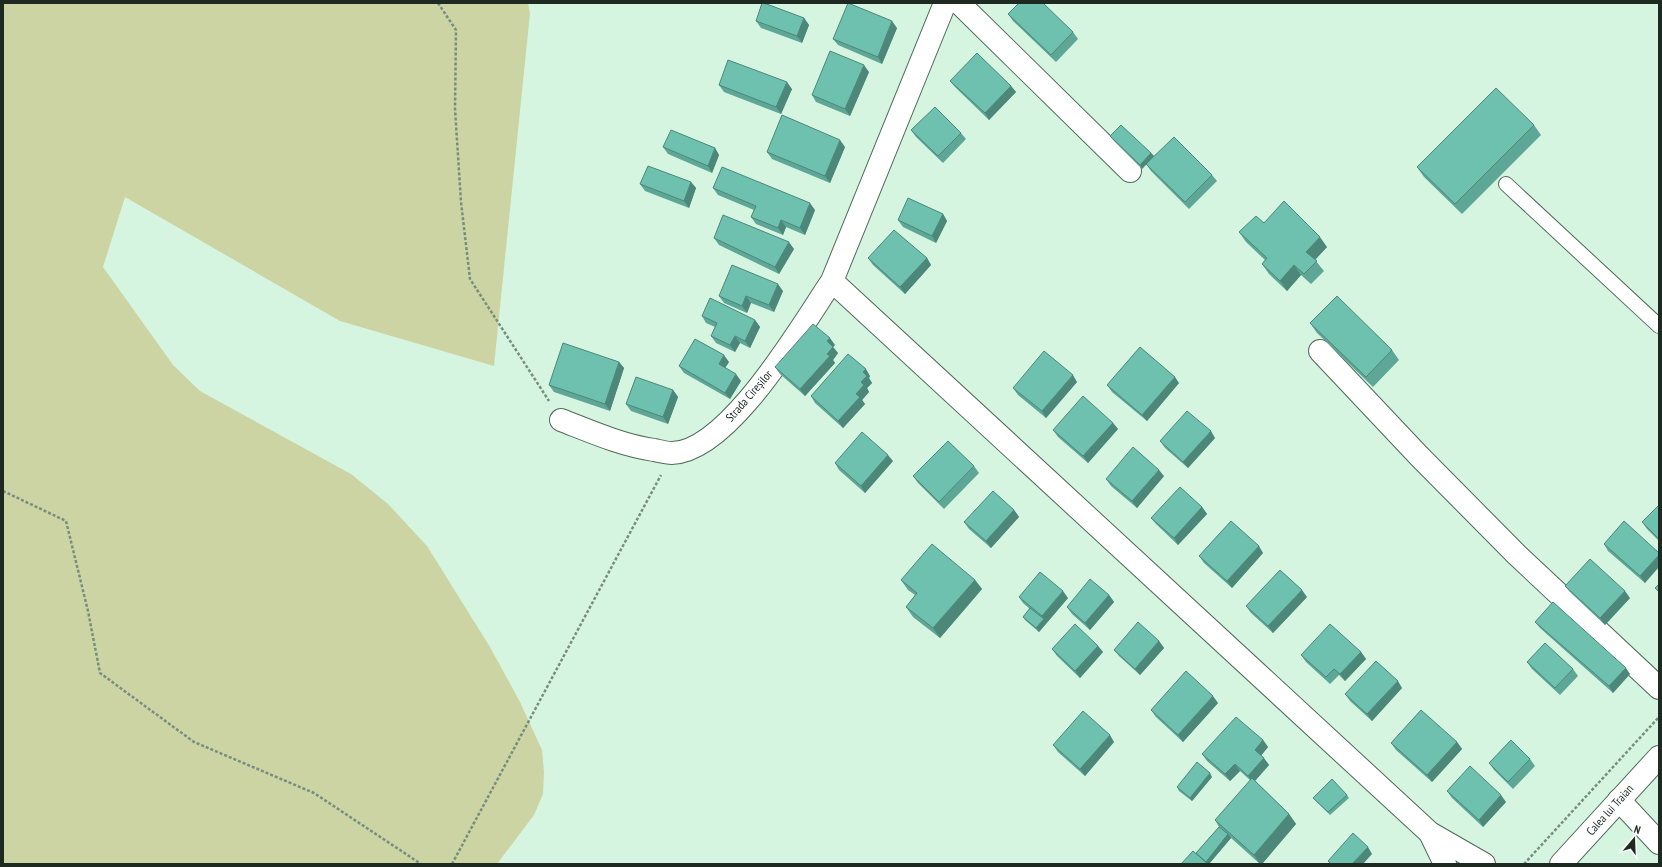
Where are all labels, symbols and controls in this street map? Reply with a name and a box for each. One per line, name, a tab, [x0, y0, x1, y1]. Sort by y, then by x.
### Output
street label: Strada Cireșilor	[722, 366, 776, 424]
street label: Calea lui Traian	[1583, 781, 1636, 838]
north arrow	[1614, 819, 1654, 859]
text: N	[1632, 822, 1642, 837]

